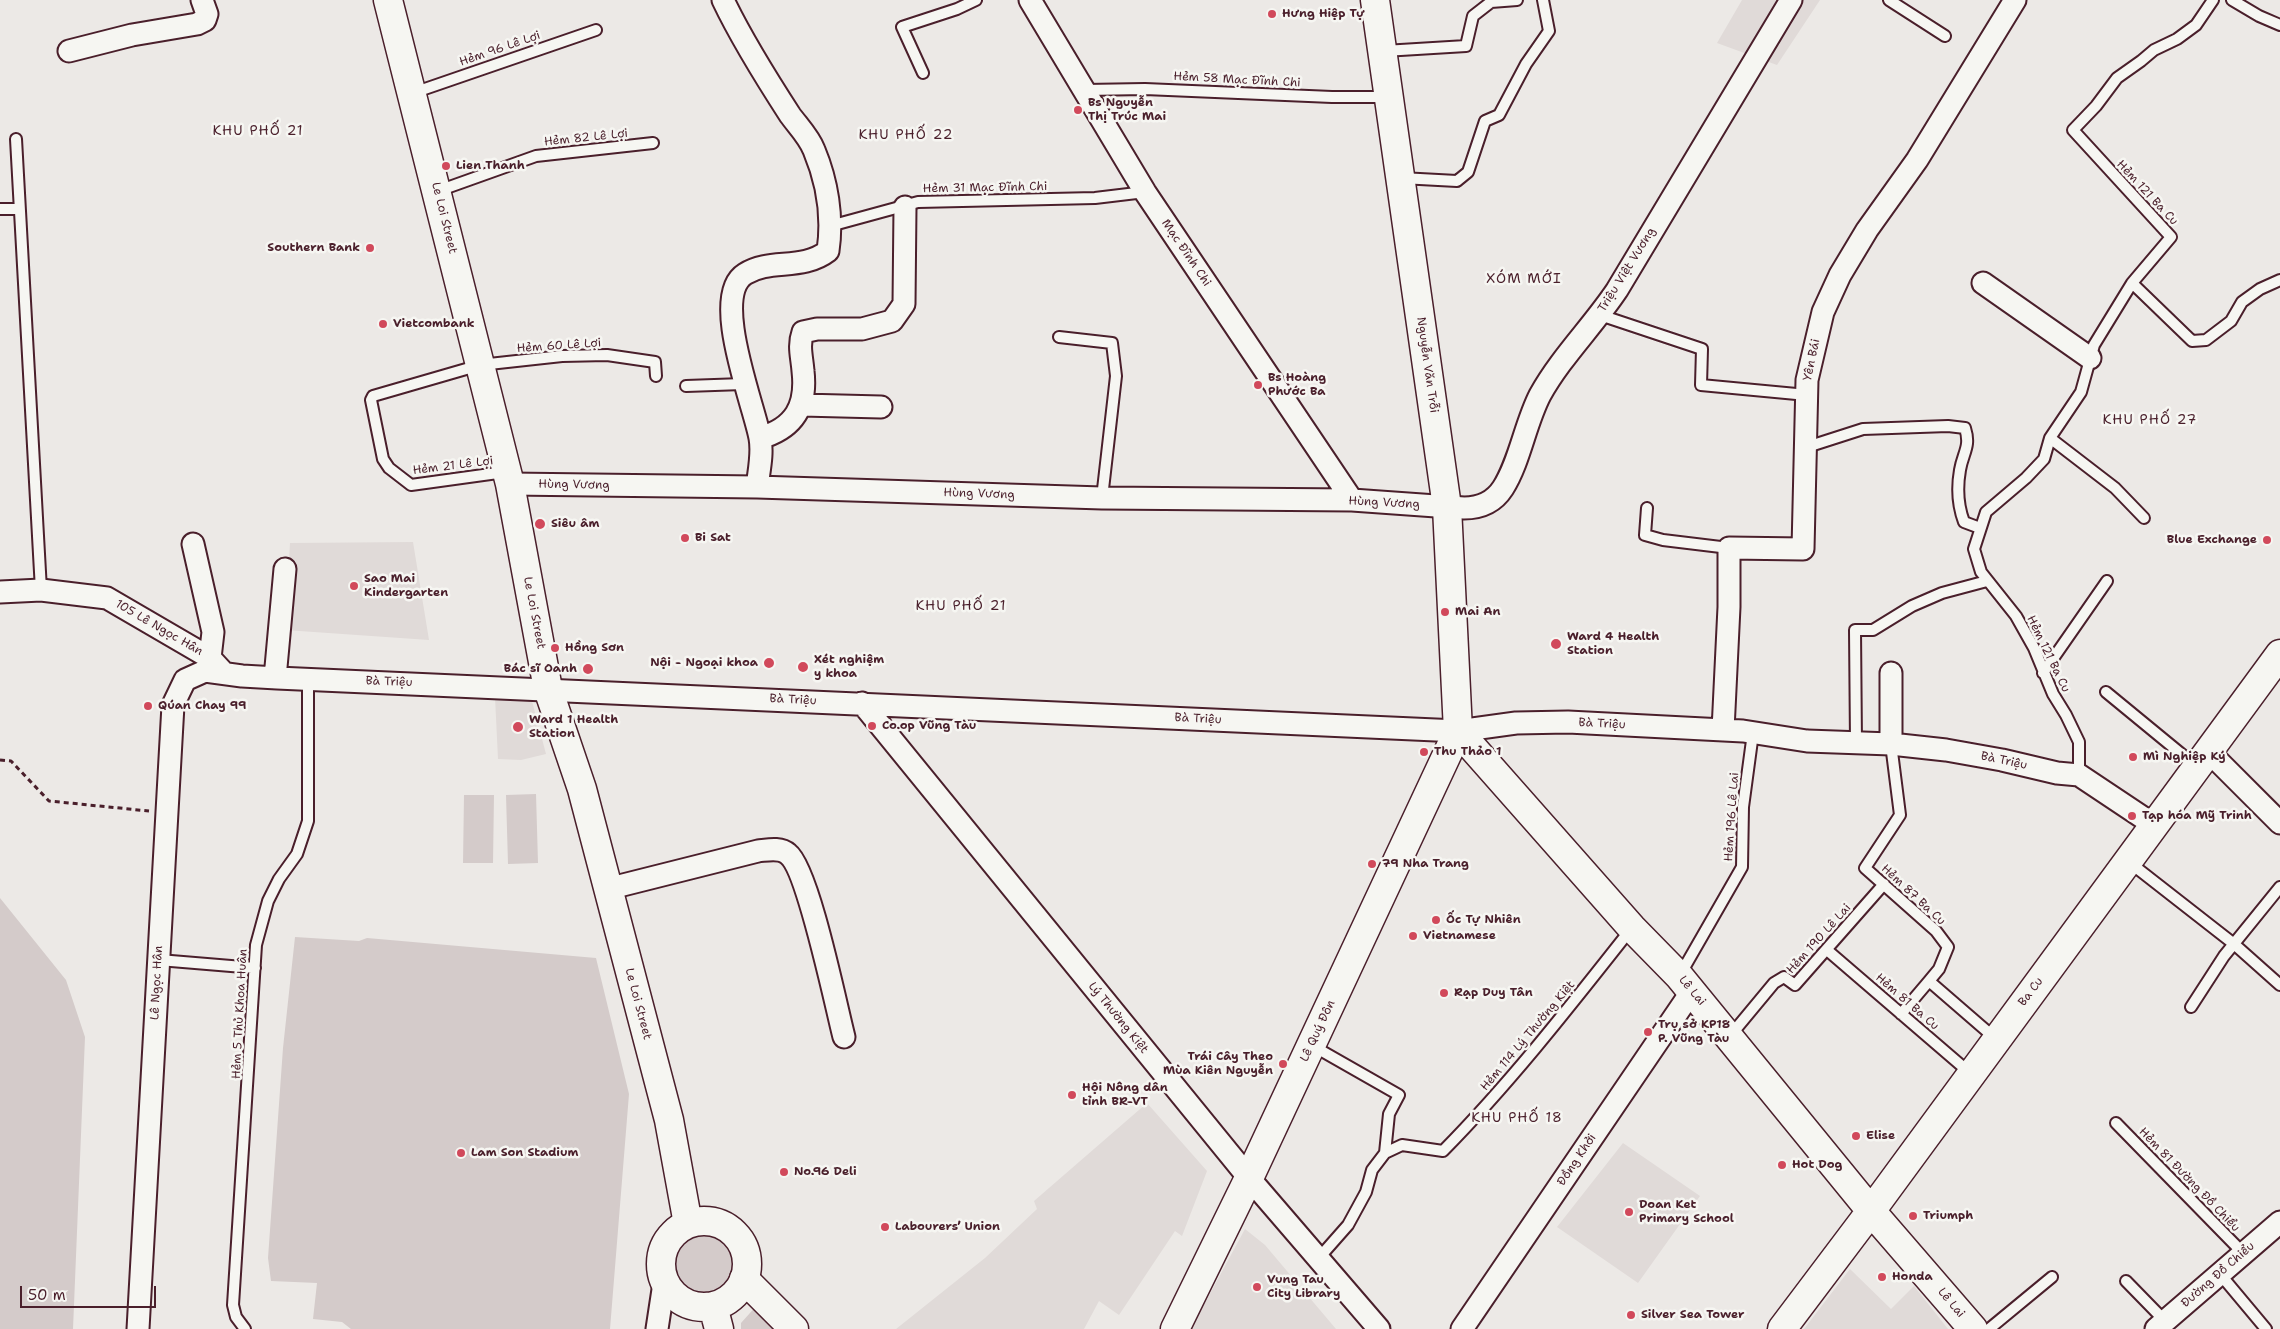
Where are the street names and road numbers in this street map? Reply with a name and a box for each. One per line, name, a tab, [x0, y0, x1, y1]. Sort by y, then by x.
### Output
street label: Hẻm 96 Lê Lợi	[458, 28, 542, 70]
street label: Hẻm 58 Mạc Đĩnh Chi	[1173, 69, 1301, 91]
street label: Hẻm 82 Lê Lợi	[543, 126, 629, 150]
street label: Hẻm 121 Ba Cu	[2113, 158, 2181, 228]
street label: Hẻm 31 Mạc Đĩnh Chi	[923, 180, 1047, 196]
street label: Le Loi Street	[428, 181, 460, 255]
street label: Mạc Đĩnh Chi	[1158, 217, 1214, 289]
street label: Triệu Việt Vương	[1595, 225, 1659, 315]
street label: Nguyễn Văn Trỗi	[1413, 316, 1441, 414]
street label: Hẻm 60 Lê Lợi	[516, 336, 602, 356]
street label: Yên Bái	[1801, 338, 1823, 382]
street label: Hẻm 21 Lê Lợi	[412, 454, 494, 478]
street label: Hùng Vương	[538, 477, 610, 493]
street label: Hùng Vương	[943, 486, 1015, 502]
street label: Hùng Vương	[1348, 494, 1420, 512]
street label: Le Loi Street	[520, 576, 548, 650]
street label: 105 Lê Ngọc Hân	[113, 597, 205, 659]
street label: Hẻm 121 Ba Cu	[2023, 613, 2073, 695]
street label: Bà Triệu	[365, 674, 413, 690]
street label: Bà Triệu	[769, 692, 817, 708]
street label: Bà Triệu	[1174, 711, 1222, 727]
street label: Bà Triệu	[1578, 716, 1626, 732]
street label: Bà Triệu	[1980, 749, 2028, 773]
street label: Hẻm 196 Lê Lai	[1722, 772, 1742, 862]
street label: Hẻm 87 Ba Cu	[1878, 862, 1948, 928]
street label: Hẻm 190 Lê Lai	[1784, 901, 1854, 977]
street label: Lê Ngọc Hân	[148, 945, 166, 1021]
street label: Hẻm 5 Thủ Khoa Huân	[229, 949, 251, 1079]
street label: Le Loi Street	[622, 967, 654, 1041]
street label: Hẻm 81 Ba Cu	[1872, 971, 1942, 1033]
street label: Lê Lai	[1675, 973, 1709, 1009]
street label: Ba Cu	[2015, 975, 2047, 1009]
street label: Hẻm 114 Lý Thường Kiệt	[1478, 978, 1578, 1094]
street label: Lý Thường Kiệt	[1085, 979, 1151, 1057]
street label: Lê Quý Đôn	[1297, 998, 1339, 1064]
street label: Hẻm 81 Đường Đồ Chiểu	[2135, 1125, 2243, 1235]
street label: Đồng Khởi	[1554, 1131, 1600, 1189]
street label: Đường Đồ Chiểu	[2178, 1239, 2258, 1311]
street label: Lê Lai	[1934, 1285, 1968, 1321]

